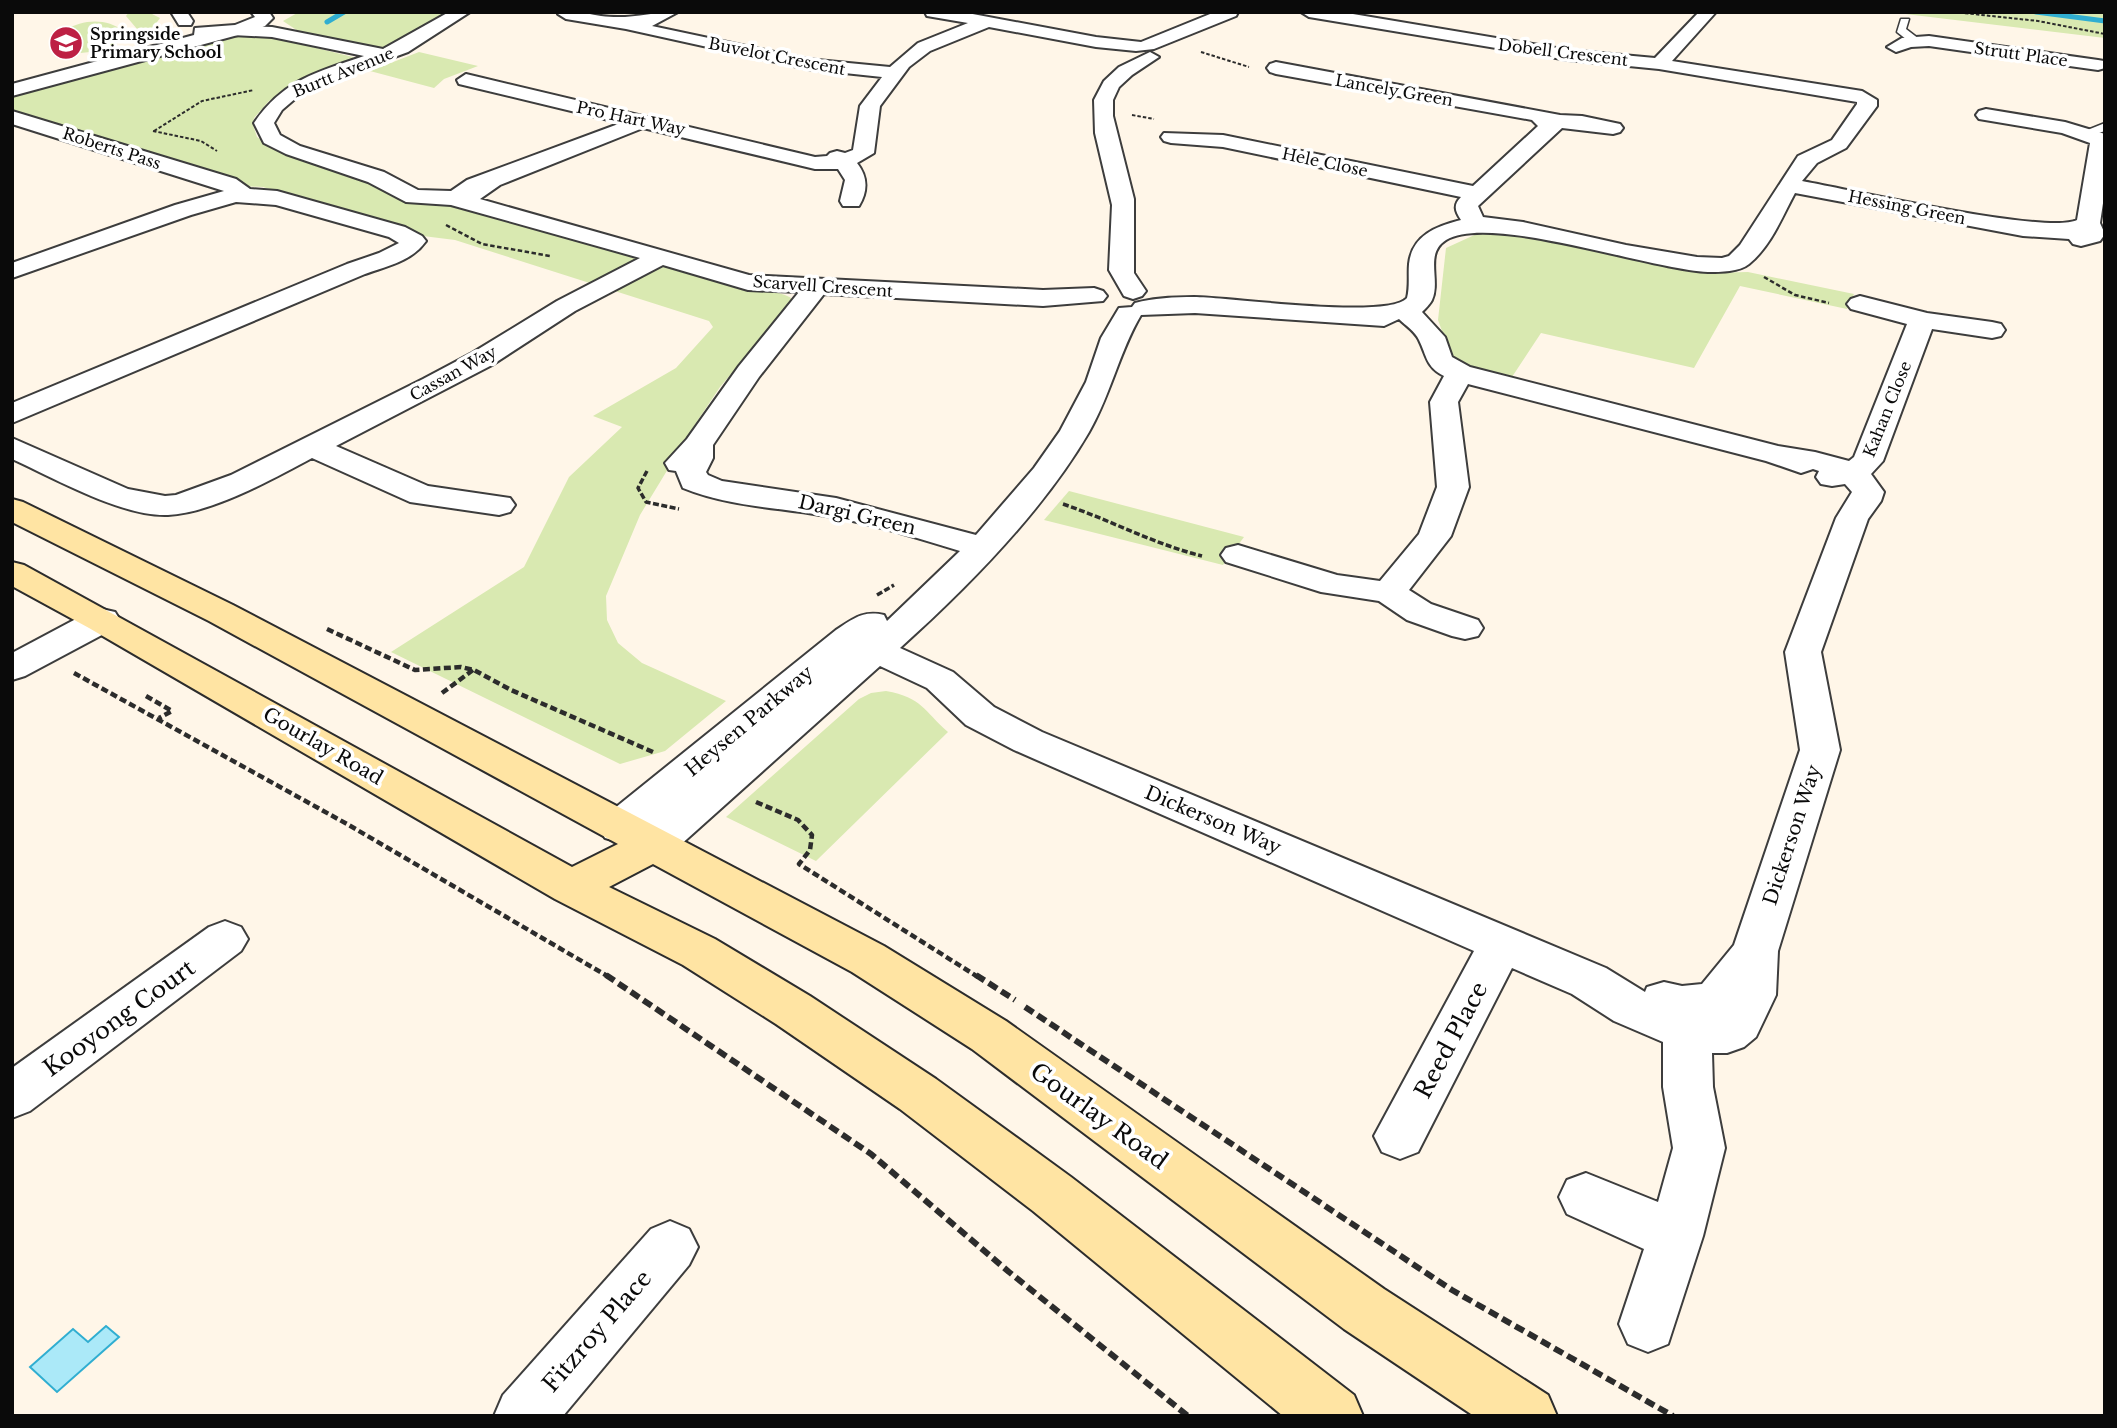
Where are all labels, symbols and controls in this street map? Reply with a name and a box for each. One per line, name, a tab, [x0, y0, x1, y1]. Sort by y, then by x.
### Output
school or university icon: Springside Primary School	[47, 24, 85, 62]
place label: Springside Primary School	[90, 24, 222, 62]
street label: Buvelot Crescent	[707, 33, 847, 79]
street label: Dobell Crescent	[1497, 34, 1629, 70]
street label: Strutt Place	[1973, 38, 2069, 70]
street label: Burtt Avenue	[289, 43, 397, 101]
street label: Lancely Green	[1333, 70, 1455, 110]
street label: Pro Hart Way	[575, 97, 688, 139]
street label: Roberts Pass	[60, 123, 164, 173]
street label: Hele Close	[1280, 143, 1370, 181]
street label: Hessing Green	[1847, 186, 1967, 228]
street label: Scarvell Crescent	[752, 271, 894, 301]
street label: Cassan Way	[406, 341, 501, 405]
street label: Kahan Close	[1859, 358, 1915, 460]
street label: Dargi Green	[796, 490, 918, 540]
street label: Heysen Parkway	[680, 661, 818, 781]
street label: Gourlay Road	[259, 702, 387, 790]
street label: Dickerson Way	[1758, 762, 1826, 908]
street label: Dickerson Way	[1141, 781, 1285, 859]
street label: Kooyong Court	[38, 953, 201, 1082]
street label: Reed Place	[1409, 977, 1493, 1103]
street label: Gourlay Road	[1025, 1057, 1173, 1175]
street label: Fitzroy Place	[537, 1264, 657, 1398]

